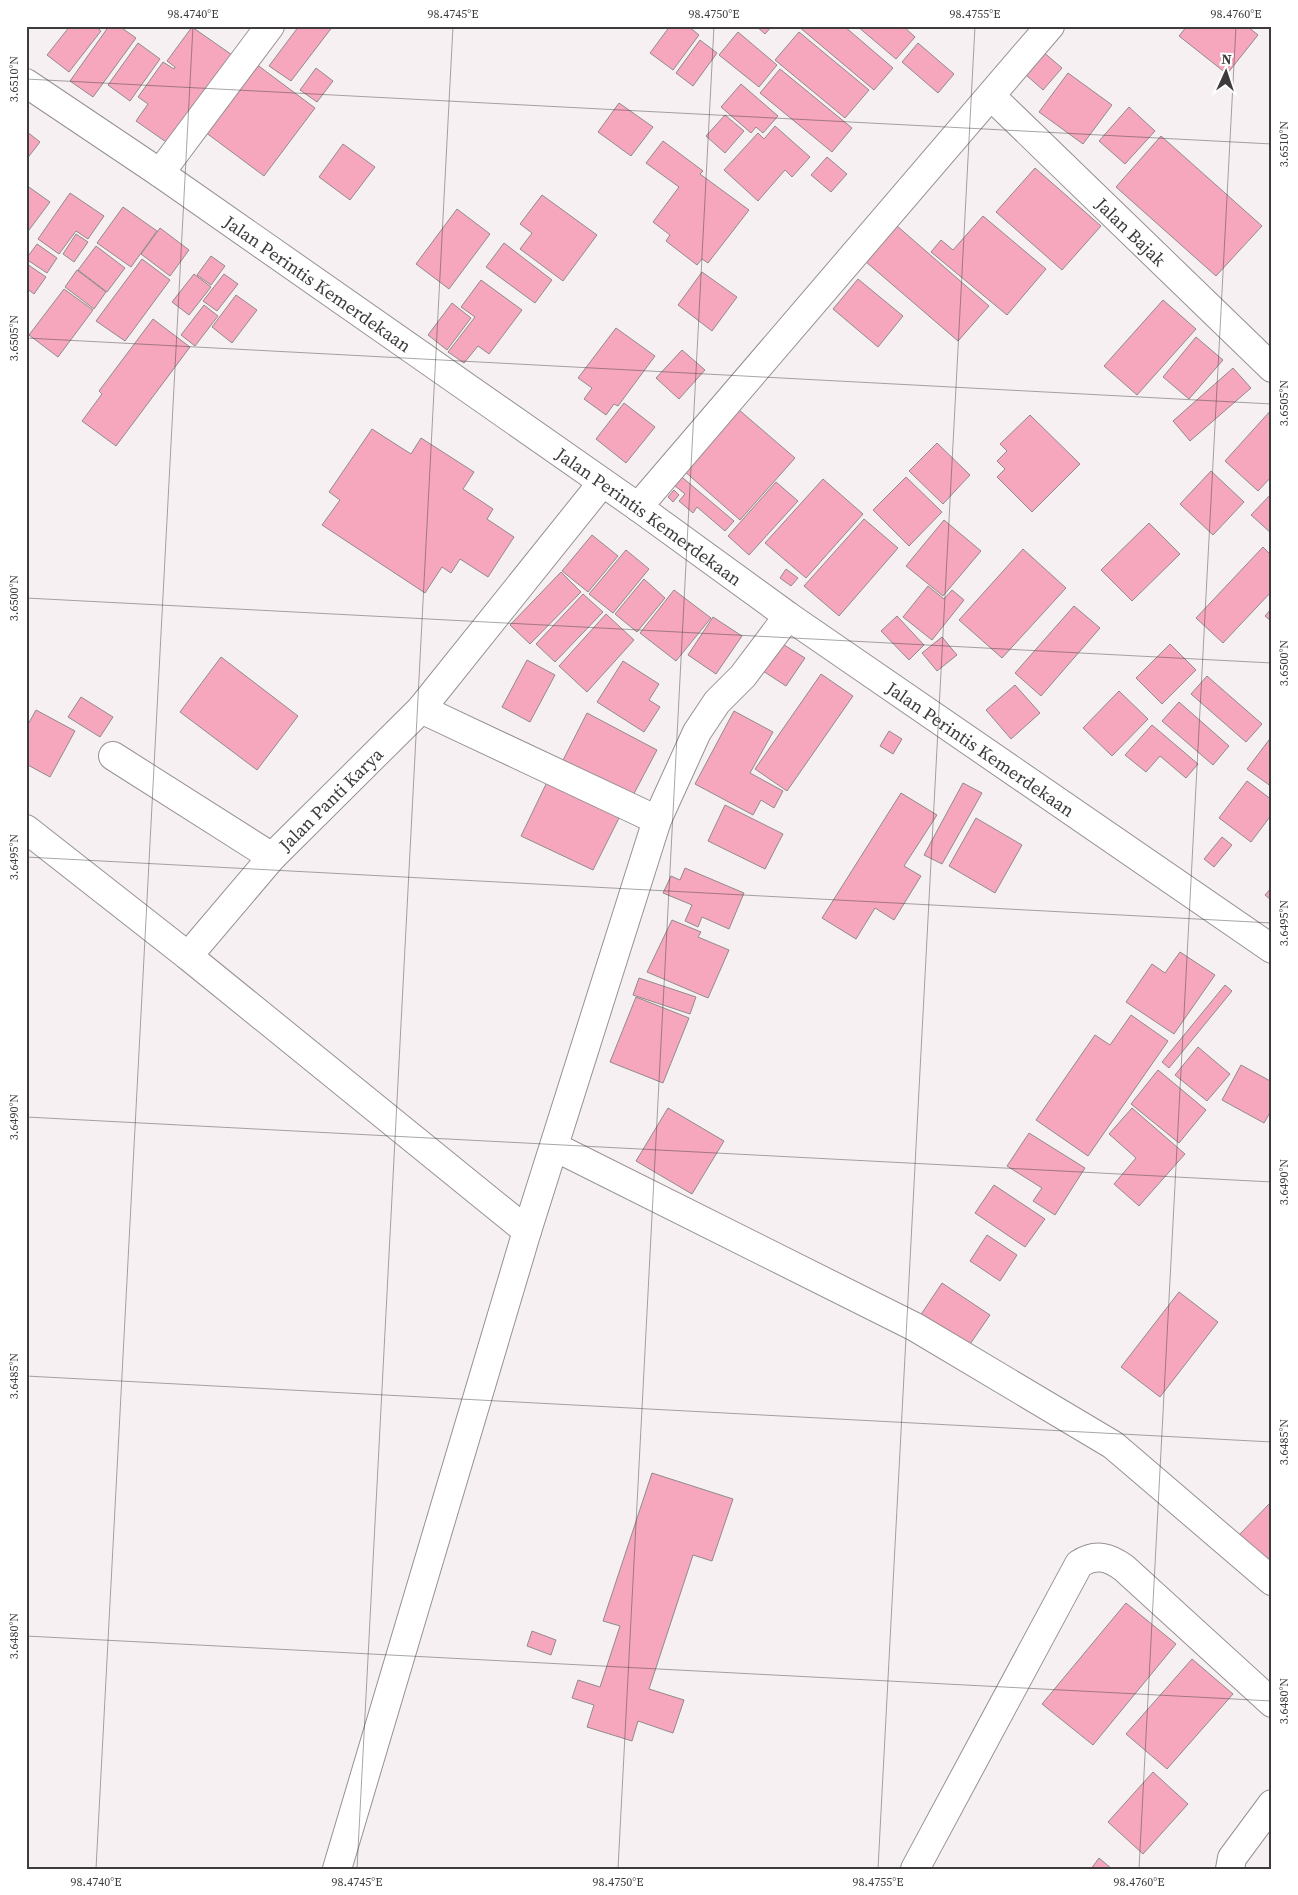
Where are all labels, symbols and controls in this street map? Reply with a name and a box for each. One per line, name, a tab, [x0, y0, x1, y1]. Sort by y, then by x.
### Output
text: 98.4740°E	[168, 6, 218, 22]
text: 98.4745°E	[428, 6, 478, 22]
text: 98.4750°E	[689, 6, 739, 22]
text: 98.4755°E	[950, 6, 1000, 22]
text: 98.4760°E	[1211, 6, 1261, 22]
north arrow	[1200, 48, 1250, 98]
text: N	[1221, 49, 1232, 69]
text: 3.6510°N	[6, 56, 22, 102]
text: 3.6510°N	[1276, 121, 1292, 167]
street label: Jalan Bajak	[1090, 191, 1172, 272]
street label: Jalan Perintis Kemerdekaan	[218, 209, 417, 358]
text: 3.6505°N	[6, 315, 22, 361]
text: 3.6505°N	[1276, 380, 1292, 426]
street label: Jalan Perintis Kemerdekaan	[550, 441, 747, 591]
text: 3.6500°N	[6, 575, 22, 621]
text: 3.6500°N	[1276, 640, 1292, 686]
street label: Jalan Perintis Kemerdekaan	[881, 675, 1080, 822]
street label: Jalan Panti Karya	[272, 741, 389, 857]
text: 3.6495°N	[6, 834, 22, 880]
text: 3.6495°N	[1276, 900, 1292, 946]
text: 3.6490°N	[6, 1094, 22, 1140]
text: 3.6490°N	[1276, 1159, 1292, 1205]
text: 3.6485°N	[6, 1353, 22, 1399]
text: 3.6485°N	[1276, 1419, 1292, 1465]
text: 3.6480°N	[6, 1613, 22, 1659]
text: 3.6480°N	[1276, 1678, 1292, 1724]
text: 98.4740°E	[71, 1874, 121, 1890]
text: 98.4745°E	[332, 1874, 382, 1890]
text: 98.4750°E	[593, 1874, 643, 1890]
text: 98.4755°E	[853, 1874, 903, 1890]
text: 98.4760°E	[1114, 1874, 1164, 1890]

